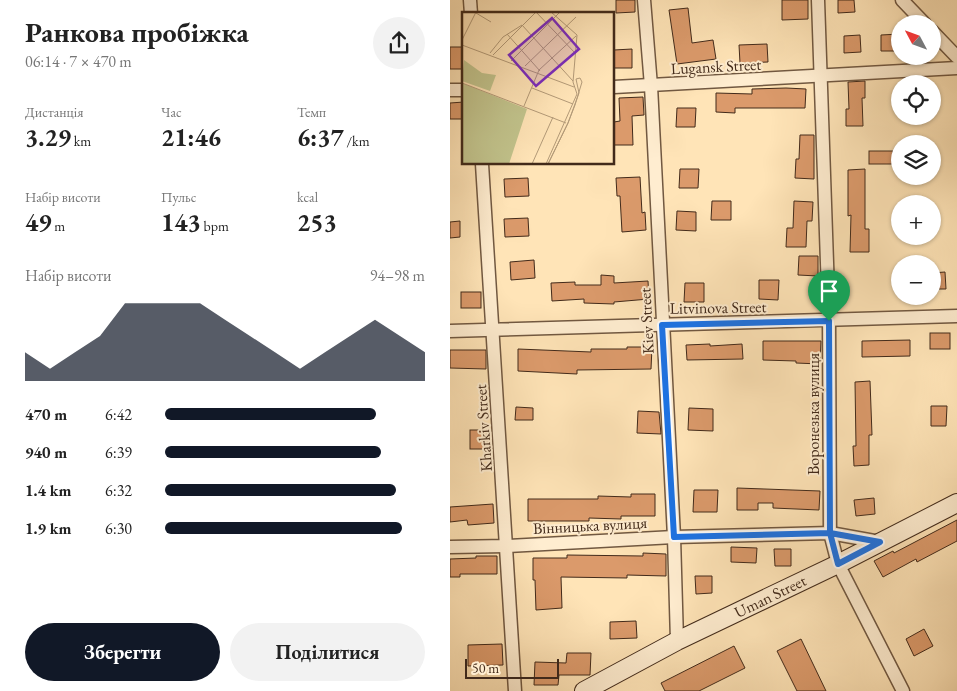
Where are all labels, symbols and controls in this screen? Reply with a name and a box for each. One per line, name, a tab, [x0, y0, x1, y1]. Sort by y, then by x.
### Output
inset map	[462, 12, 615, 165]
text: Ранкова пробіжка	[25, 14, 249, 50]
north arrow	[891, 15, 941, 65]
map controls	[891, 15, 941, 305]
button: share	[373, 17, 425, 69]
text: 06:14 · 7 × 470 m	[25, 51, 132, 72]
street label: Lugansk Street	[670, 54, 762, 79]
button: locate	[891, 75, 941, 125]
text: Дистанція	[25, 103, 83, 121]
text: Час	[161, 103, 182, 121]
text: Темп	[297, 103, 326, 121]
text: 3.29	[25, 121, 71, 153]
text: 21:46	[161, 121, 221, 153]
text: 6:37	[297, 121, 344, 153]
text: km	[71, 132, 91, 150]
text: /km	[344, 132, 370, 150]
button: layers	[891, 135, 941, 185]
text: Набір висоти	[25, 188, 101, 206]
text: Пульс	[161, 188, 196, 206]
text: kcal	[297, 188, 318, 206]
button: +	[891, 195, 941, 245]
text: 49	[25, 206, 51, 238]
text: 143	[161, 206, 201, 238]
text: 253	[297, 206, 337, 238]
text: m	[51, 217, 65, 235]
text: bpm	[201, 217, 229, 235]
button: −	[891, 255, 941, 305]
text: Набір висоти	[25, 265, 111, 286]
text: 94–98 m	[370, 265, 425, 286]
pin	[808, 270, 850, 321]
icon: arrive	[815, 277, 843, 305]
street label: Kiev Street	[634, 287, 659, 355]
street label: Litvinova Street	[669, 296, 767, 319]
street label: Воронезька вулиця	[803, 353, 824, 475]
street label: Kharkiv Street	[470, 384, 497, 472]
text: 470 m	[25, 404, 67, 425]
text: 6:42	[105, 404, 132, 425]
text: 940 m	[25, 442, 67, 463]
text: 6:39	[105, 442, 132, 463]
text: 1.4 km	[25, 480, 71, 501]
text: 6:32	[105, 480, 132, 501]
street label: Вінницька вулиця	[532, 512, 648, 539]
text: 1.9 km	[25, 518, 71, 539]
text: 6:30	[105, 518, 132, 539]
street label: Uman Street	[731, 570, 810, 623]
button: Зберегти	[25, 623, 220, 681]
button: Поділитися	[230, 623, 425, 681]
scale bar	[465, 656, 559, 679]
text: 50 m	[472, 659, 499, 677]

